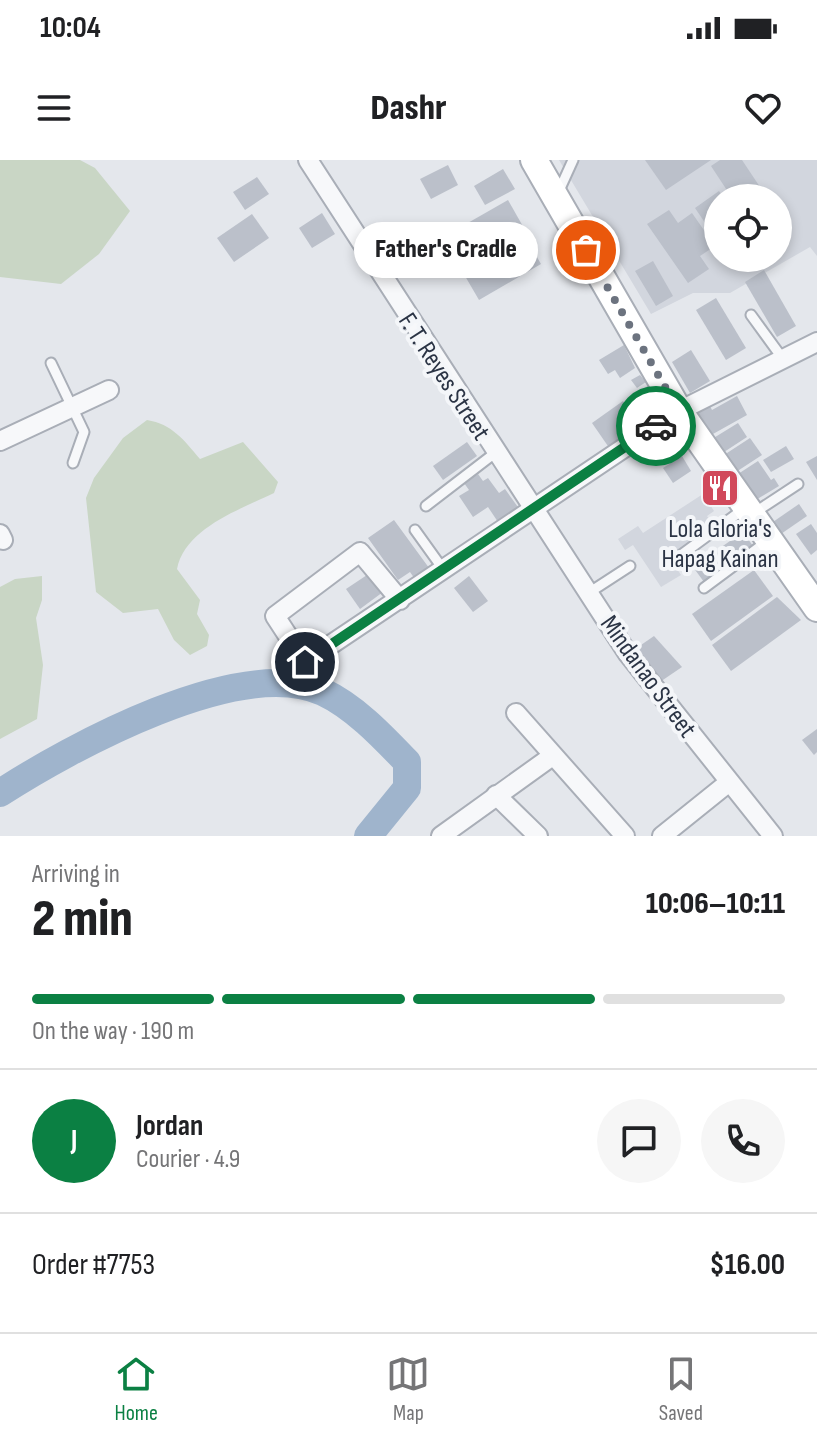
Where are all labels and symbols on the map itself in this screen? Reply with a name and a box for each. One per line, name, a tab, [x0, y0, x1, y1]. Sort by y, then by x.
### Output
pin	[552, 216, 620, 284]
callout: Father's Cradle	[354, 222, 538, 278]
street label: F. T. Reyes Street	[391, 307, 496, 446]
courier	[616, 386, 696, 466]
restaurant icon: Lola Gloria's Hapag Kainan	[699, 467, 741, 509]
place label: Lola Gloria's Hapag Kainan	[661, 514, 779, 575]
street label: Mindanao Street	[593, 610, 702, 744]
pin	[271, 628, 339, 696]

